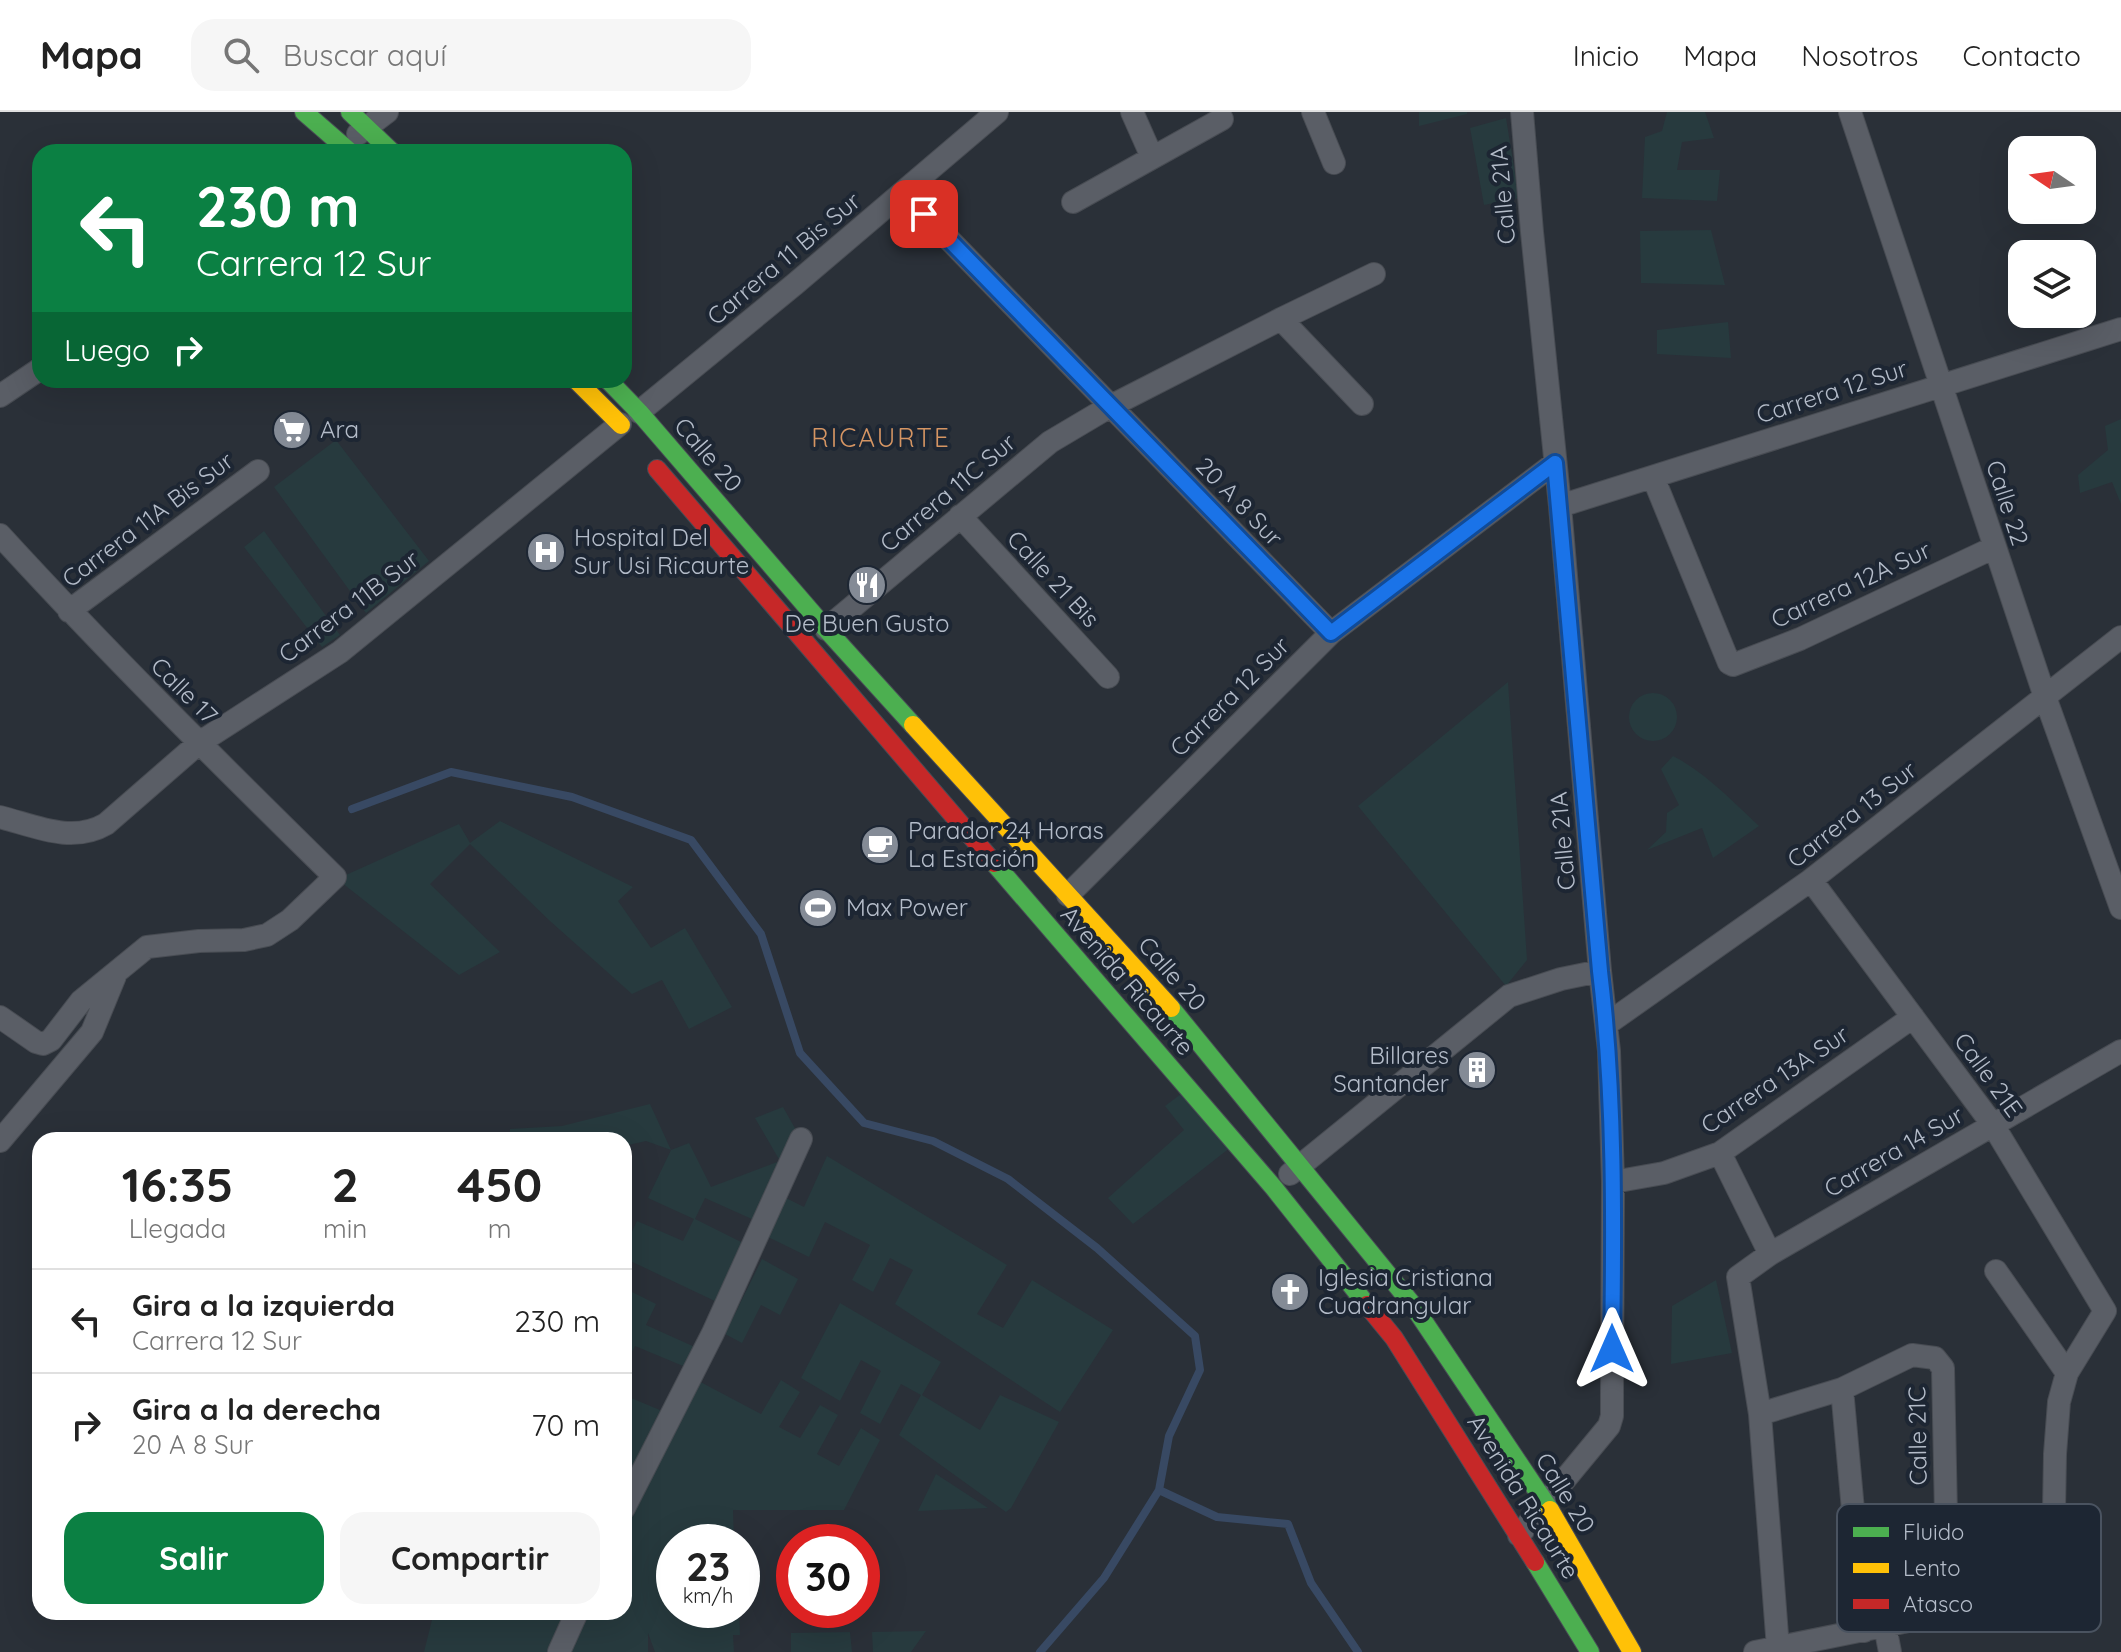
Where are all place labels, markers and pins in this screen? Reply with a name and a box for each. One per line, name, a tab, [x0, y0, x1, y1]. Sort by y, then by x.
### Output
pin	[890, 180, 958, 248]
supermarket icon: Ara	[271, 409, 313, 451]
place label: Ara	[320, 414, 359, 444]
place label: Hospital Del Sur Usi Ricaurte	[574, 522, 749, 580]
hospital icon: Hospital Del Sur Usi Ricaurte	[525, 531, 567, 573]
restaurant icon: De Buen Gusto	[846, 564, 888, 606]
place label: De Buen Gusto	[785, 608, 949, 638]
place label: Parador 24 Horas La Estación	[908, 815, 1104, 873]
cafe icon: Parador 24 Horas La Estación	[859, 824, 901, 866]
sports icon: Max Power	[797, 887, 839, 929]
place label: Max Power	[846, 892, 968, 922]
place label: Billares Santander	[1333, 1040, 1449, 1098]
building icon: Billares Santander	[1456, 1049, 1498, 1091]
place label: Iglesia Cristiana Cuadrangular	[1318, 1262, 1493, 1320]
church icon: Iglesia Cristiana Cuadrangular	[1269, 1271, 1311, 1313]

